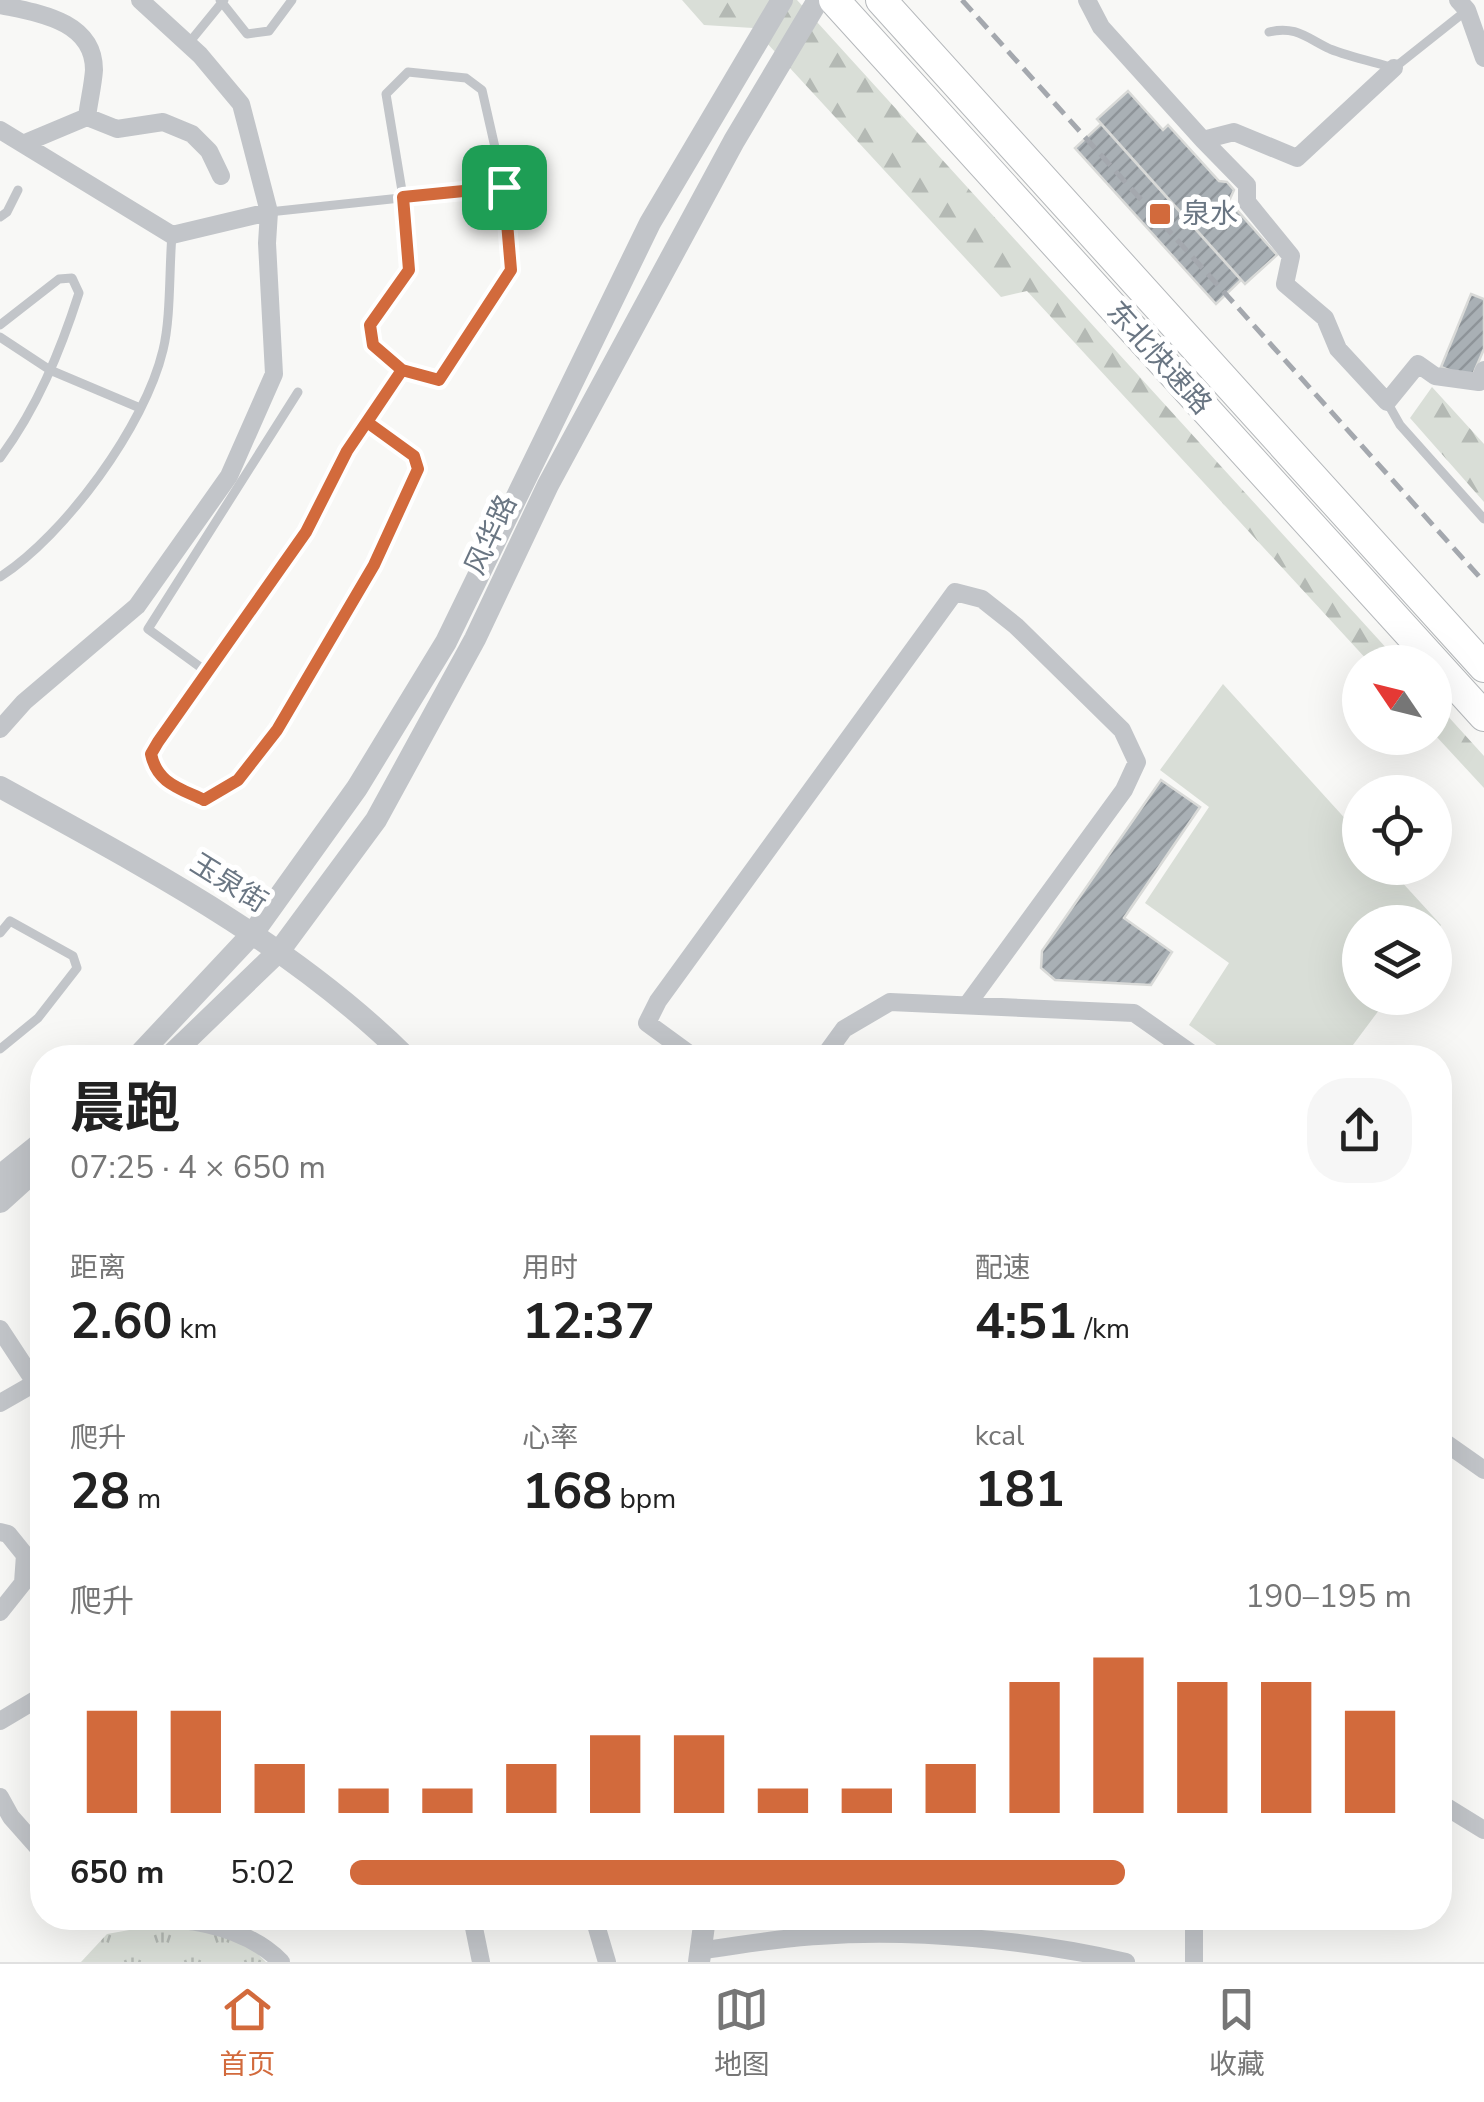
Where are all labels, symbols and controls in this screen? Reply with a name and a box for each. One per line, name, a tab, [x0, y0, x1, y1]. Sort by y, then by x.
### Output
pin	[462, 145, 547, 230]
icon: arrive	[477, 160, 532, 215]
place label: 泉水	[1182, 195, 1238, 233]
marker: 泉水	[1147, 201, 1173, 227]
street label: 东北快速路	[1098, 293, 1220, 423]
street label: 风华路	[456, 489, 526, 581]
north arrow	[1342, 645, 1452, 755]
map controls	[1342, 645, 1452, 1015]
button: locate	[1342, 775, 1452, 885]
street label: 玉泉街	[183, 845, 275, 921]
button: layers	[1342, 905, 1452, 1015]
text: 晨跑	[70, 1071, 180, 1146]
button: share	[1307, 1078, 1412, 1183]
text: 07:25 · 4 × 650 m	[70, 1146, 326, 1189]
text: 距离	[70, 1249, 126, 1287]
text: 用时	[522, 1249, 578, 1287]
text: 配速	[975, 1249, 1031, 1287]
text: 2.60	[70, 1287, 172, 1356]
text: 12:37	[522, 1287, 655, 1356]
text: 4:51	[975, 1287, 1077, 1356]
text: km	[172, 1310, 218, 1348]
text: /km	[1077, 1310, 1130, 1348]
text: kcal	[975, 1417, 1024, 1455]
text: 爬升	[70, 1419, 126, 1457]
text: 心率	[522, 1419, 578, 1457]
text: 181	[975, 1455, 1065, 1524]
text: 28	[70, 1457, 130, 1526]
text: 168	[522, 1457, 612, 1526]
text: m	[130, 1480, 161, 1518]
text: bpm	[612, 1480, 676, 1518]
text: 190–195 m	[1245, 1575, 1412, 1618]
text: 爬升	[70, 1580, 134, 1623]
text: 650 m	[70, 1851, 164, 1894]
text: 5:02	[230, 1851, 295, 1894]
tab: 首页	[219, 1982, 275, 2084]
tab: 地图	[714, 1982, 770, 2084]
tab: 收藏	[1209, 1982, 1265, 2084]

